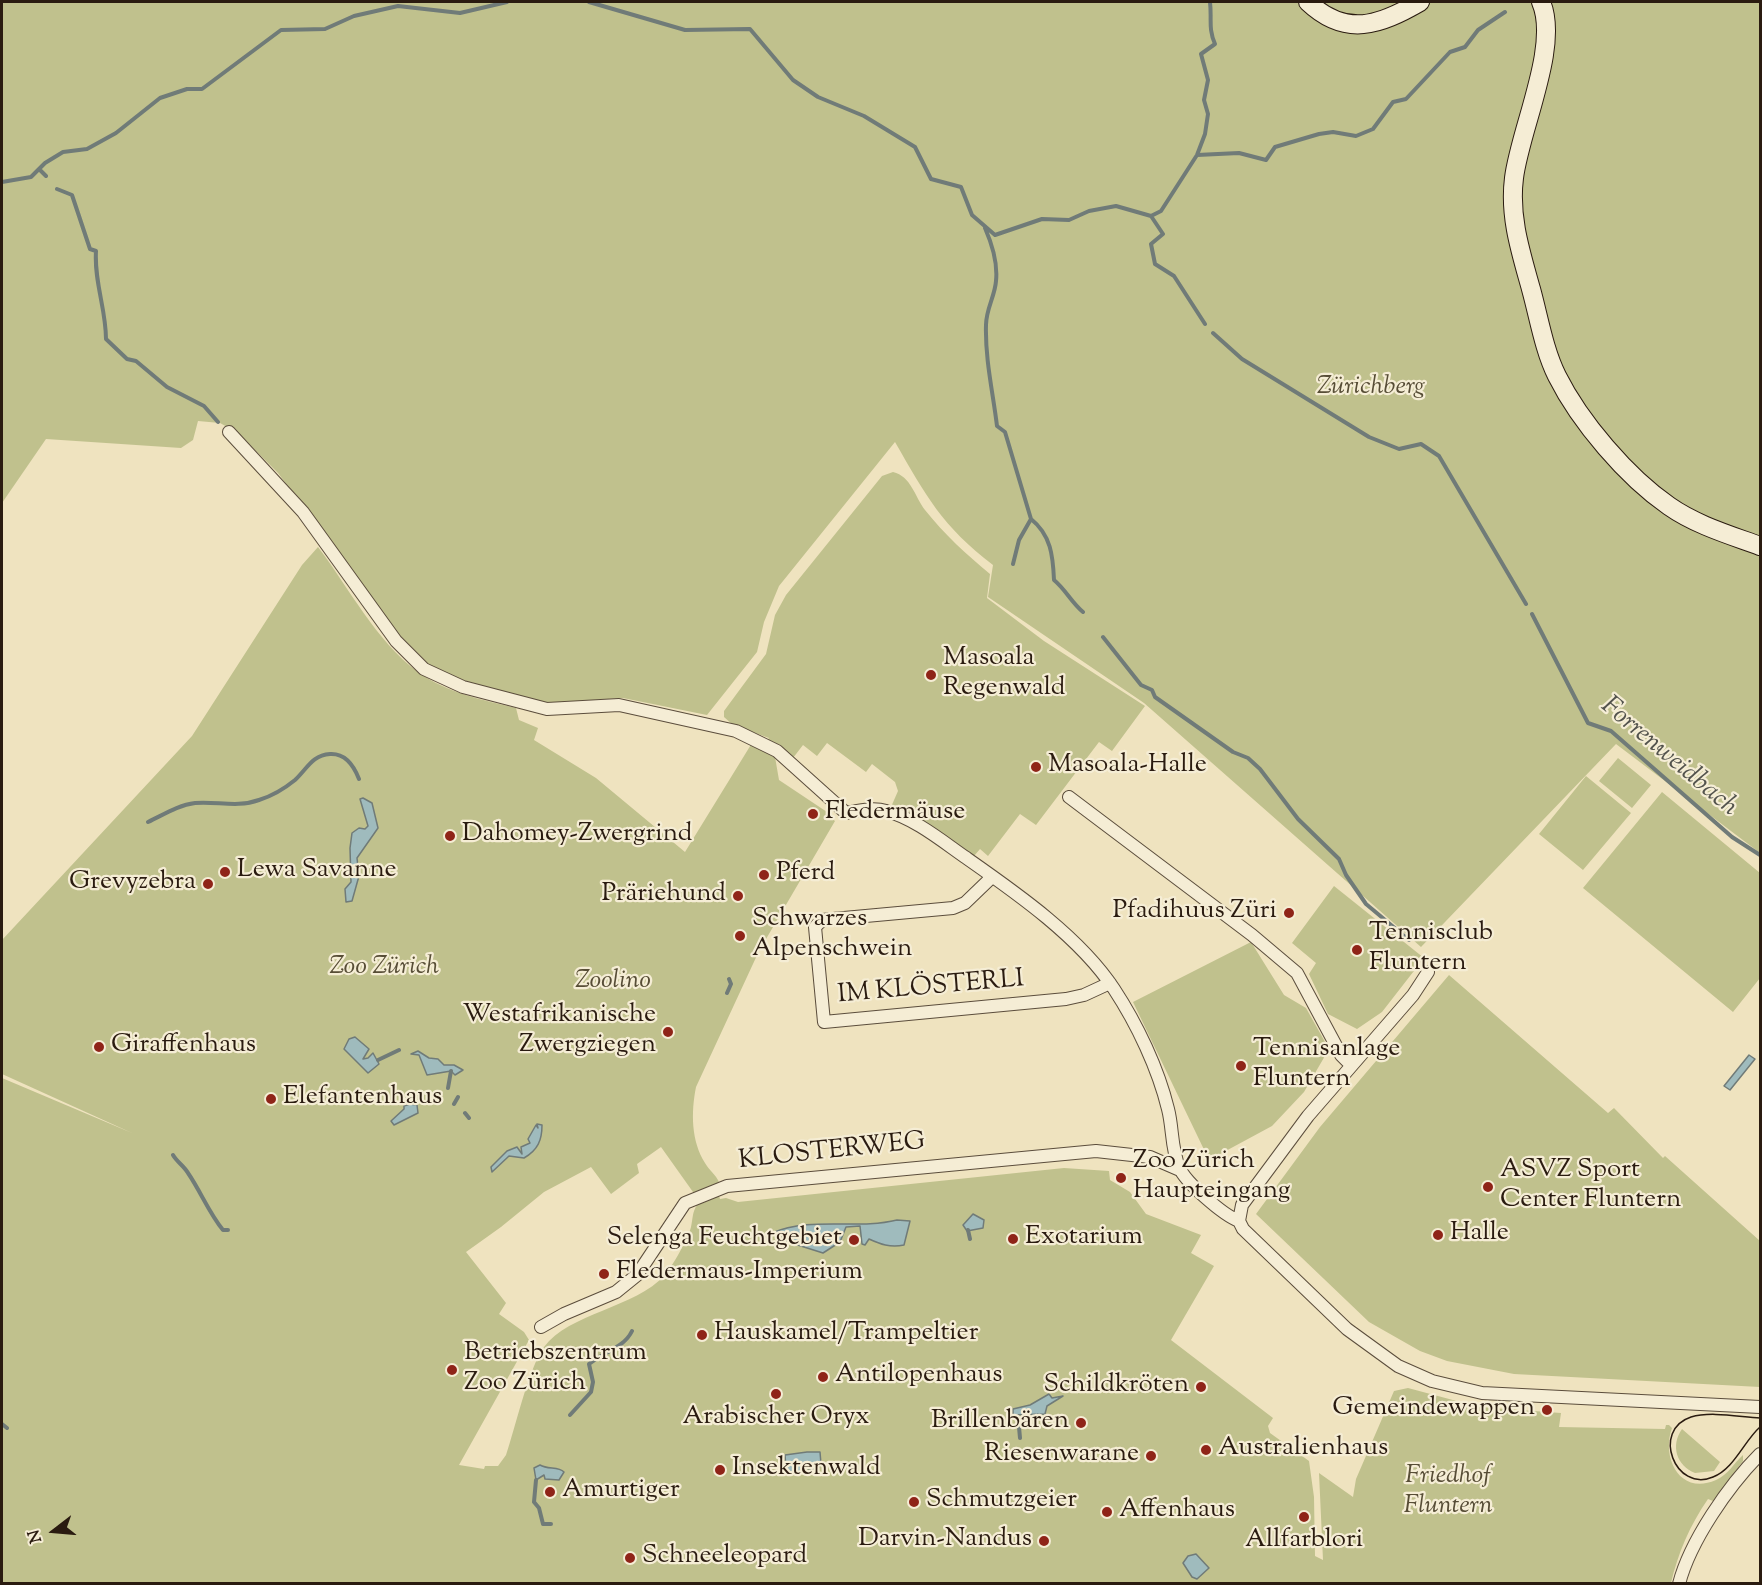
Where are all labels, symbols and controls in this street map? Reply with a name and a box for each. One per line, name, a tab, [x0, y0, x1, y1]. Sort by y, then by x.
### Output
park label: Zürichberg	[1317, 373, 1425, 405]
place label: Masoala Regenwald	[943, 644, 1065, 706]
marker: Masoala Regenwald	[924, 668, 938, 682]
water label: Forrenweidbach	[1593, 691, 1743, 825]
place label: Masoala-Halle	[1048, 751, 1207, 783]
marker: Masoala-Halle	[1029, 760, 1043, 774]
place label: Fledermäuse	[825, 798, 965, 830]
marker: Fledermäuse	[806, 807, 820, 821]
place label: Dahomey-Zwergrind	[462, 820, 692, 852]
marker: Dahomey-Zwergrind	[443, 829, 457, 843]
place label: Lewa Savanne	[237, 856, 397, 888]
place label: Pferd	[776, 859, 835, 891]
marker: Lewa Savanne	[218, 865, 232, 879]
place label: Grevyzebra	[69, 868, 196, 900]
marker: Pferd	[757, 868, 771, 882]
marker: Grevyzebra	[201, 877, 215, 891]
place label: Präriehund	[602, 880, 726, 912]
marker: Präriehund	[731, 889, 745, 903]
place label: Pfadihuus Züri	[1113, 897, 1277, 929]
place label: Schwarzes Alpenschwein	[752, 905, 912, 966]
marker: Pfadihuus Züri	[1282, 906, 1296, 920]
place label: Tennisclub Fluntern	[1369, 919, 1493, 981]
marker: Schwarzes Alpenschwein	[733, 929, 747, 943]
marker: Tennisclub Fluntern	[1350, 943, 1364, 957]
park label: Zoo Zürich	[329, 953, 439, 985]
street label: IM KLÖSTERLI	[837, 965, 1025, 1013]
park label: Zoolino	[575, 967, 651, 999]
place label: Westafrikanische Zwergziegen	[462, 1001, 656, 1062]
marker: Westafrikanische Zwergziegen	[661, 1025, 675, 1039]
place label: Giraffenhaus	[111, 1031, 256, 1063]
place label: Tennisanlage Fluntern	[1253, 1035, 1400, 1096]
marker: Giraffenhaus	[92, 1040, 106, 1054]
marker: Tennisanlage Fluntern	[1234, 1059, 1248, 1073]
place label: Elefantenhaus	[283, 1083, 442, 1115]
marker: Elefantenhaus	[264, 1092, 278, 1106]
street label: KLOSTERWEG	[737, 1128, 927, 1178]
place label: Zoo Zürich Haupteingang	[1133, 1147, 1290, 1208]
place label: ASVZ Sport Center Fluntern	[1500, 1156, 1681, 1218]
marker: Zoo Zürich Haupteingang	[1114, 1171, 1128, 1185]
marker: ASVZ Sport Center Fluntern	[1481, 1180, 1495, 1194]
place label: Halle	[1450, 1219, 1509, 1251]
place label: Exotarium	[1025, 1223, 1143, 1255]
place label: Selenga Feuchtgebiet	[607, 1224, 842, 1256]
marker: Halle	[1431, 1228, 1445, 1242]
marker: Exotarium	[1006, 1232, 1020, 1246]
marker: Selenga Feuchtgebiet	[847, 1233, 861, 1247]
place label: Fledermaus-Imperium	[616, 1258, 863, 1290]
marker: Fledermaus-Imperium	[597, 1267, 611, 1281]
place label: Hauskamel/Trampeltier	[714, 1319, 978, 1351]
marker: Hauskamel/Trampeltier	[695, 1328, 709, 1342]
place label: Betriebszentrum Zoo Zürich	[464, 1339, 647, 1400]
place label: Antilopenhaus	[835, 1361, 1002, 1393]
marker: Betriebszentrum Zoo Zürich	[445, 1363, 459, 1377]
marker: Antilopenhaus	[816, 1370, 830, 1384]
place label: Schildkröten	[1043, 1371, 1189, 1403]
marker: Schildkröten	[1194, 1380, 1208, 1394]
marker: Arabischer Oryx	[769, 1387, 783, 1401]
place label: Gemeindewappen	[1332, 1394, 1535, 1426]
place label: Arabischer Oryx	[683, 1403, 869, 1435]
marker: Gemeindewappen	[1540, 1403, 1554, 1417]
place label: Brillenbären	[931, 1407, 1069, 1439]
marker: Brillenbären	[1074, 1416, 1088, 1430]
place label: Australienhaus	[1218, 1434, 1388, 1466]
place label: Riesenwarane	[984, 1440, 1139, 1472]
marker: Australienhaus	[1199, 1443, 1213, 1457]
marker: Riesenwarane	[1144, 1449, 1158, 1463]
place label: Insektenwald	[732, 1454, 881, 1486]
park label: Friedhof Fluntern	[1403, 1462, 1493, 1524]
marker: Insektenwald	[713, 1463, 727, 1477]
place label: Amurtiger	[562, 1476, 680, 1508]
marker: Amurtiger	[543, 1485, 557, 1499]
place label: Schmutzgeier	[926, 1486, 1077, 1518]
marker: Schmutzgeier	[907, 1495, 921, 1509]
place label: Affenhaus	[1119, 1496, 1235, 1528]
north arrow	[24, 1501, 84, 1561]
marker: Affenhaus	[1100, 1505, 1114, 1519]
marker: Allfarblori	[1297, 1510, 1311, 1524]
place label: Darvin-Nandus	[858, 1525, 1032, 1557]
place label: Allfarblori	[1245, 1526, 1363, 1558]
text: N	[23, 1527, 49, 1545]
marker: Darvin-Nandus	[1037, 1534, 1051, 1548]
place label: Schneeleopard	[642, 1542, 807, 1574]
marker: Schneeleopard	[623, 1551, 637, 1565]

